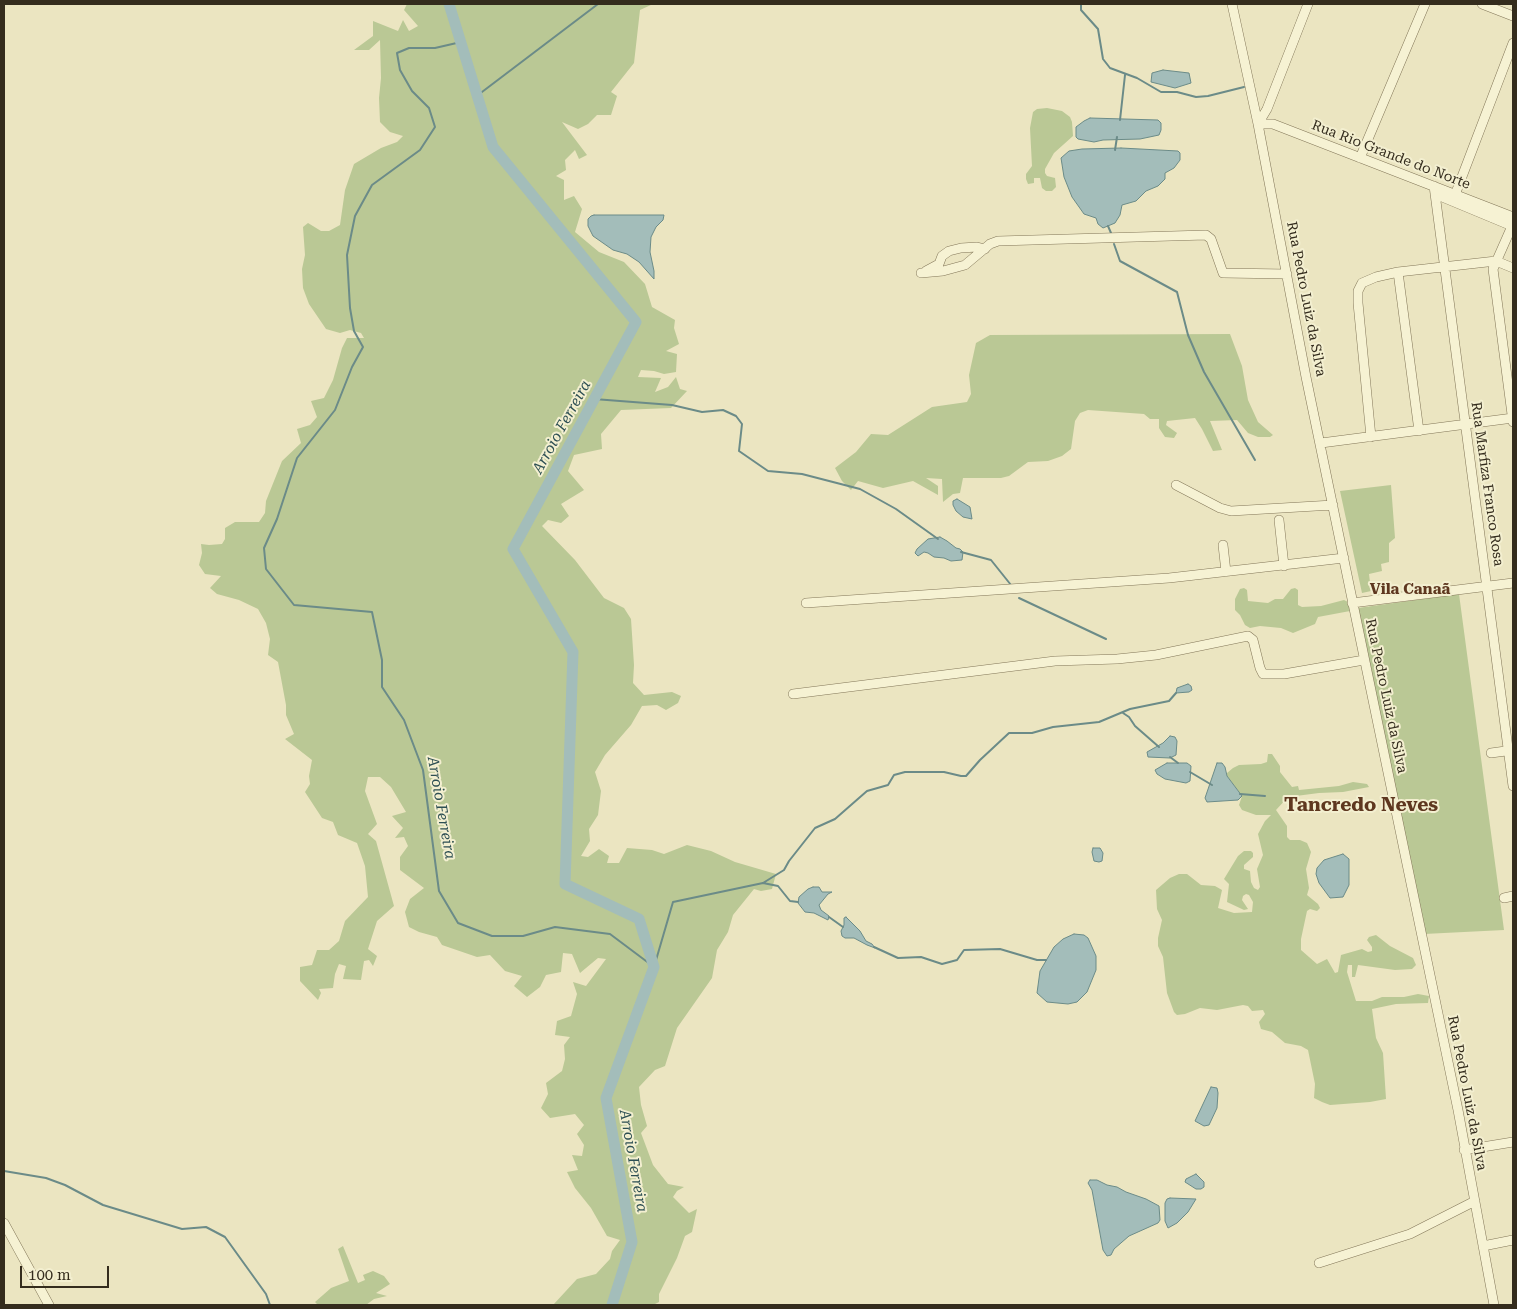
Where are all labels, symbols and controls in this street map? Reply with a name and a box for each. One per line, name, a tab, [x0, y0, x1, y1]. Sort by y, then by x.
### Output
street label: Rua Rio Grande do Norte	[1309, 117, 1473, 193]
street label: Rua Pedro Luiz da Silva	[1283, 220, 1329, 378]
water label: Arroio Ferreira	[529, 377, 595, 477]
street label: Rua Marfiza Franco Rosa	[1467, 401, 1507, 567]
district label: Vila Canaã	[1370, 581, 1450, 599]
street label: Rua Pedro Luiz da Silva	[1361, 617, 1411, 775]
water label: Arroio Ferreira	[423, 755, 459, 861]
district label: Tancredo Neves	[1284, 794, 1438, 816]
street label: Rua Pedro Luiz da Silva	[1444, 1014, 1490, 1172]
water label: Arroio Ferreira	[615, 1108, 651, 1214]
scale bar	[22, 1256, 111, 1288]
text: 100 m	[28, 1266, 71, 1284]

